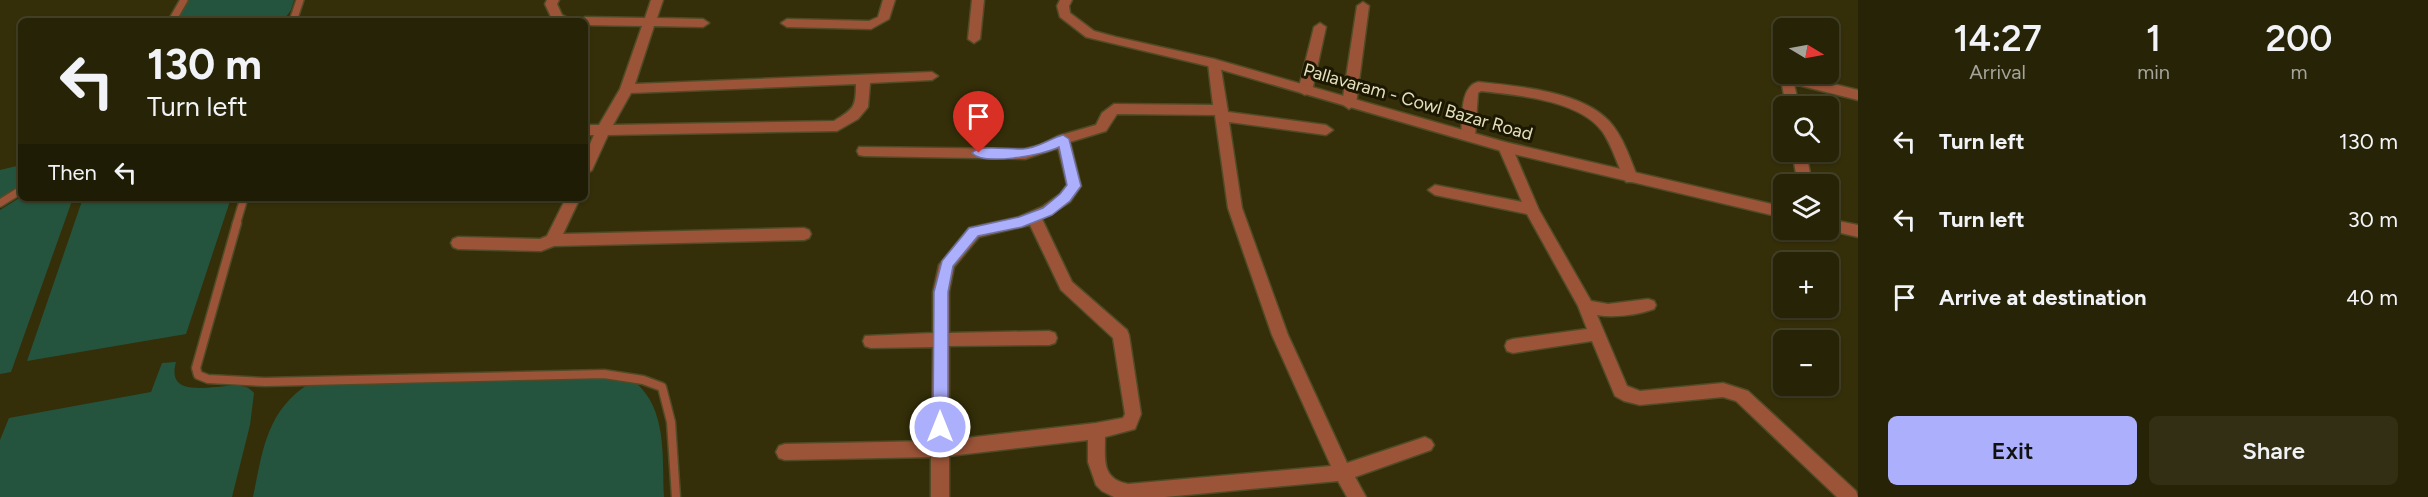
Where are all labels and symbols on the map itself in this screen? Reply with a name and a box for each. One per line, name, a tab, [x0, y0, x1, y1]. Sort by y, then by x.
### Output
north arrow	[1773, 18, 1839, 84]
street label: Pallavaram - Cowl Bazar Road	[1301, 59, 1535, 145]
pin	[953, 91, 1004, 153]
position arrow	[908, 395, 972, 459]

